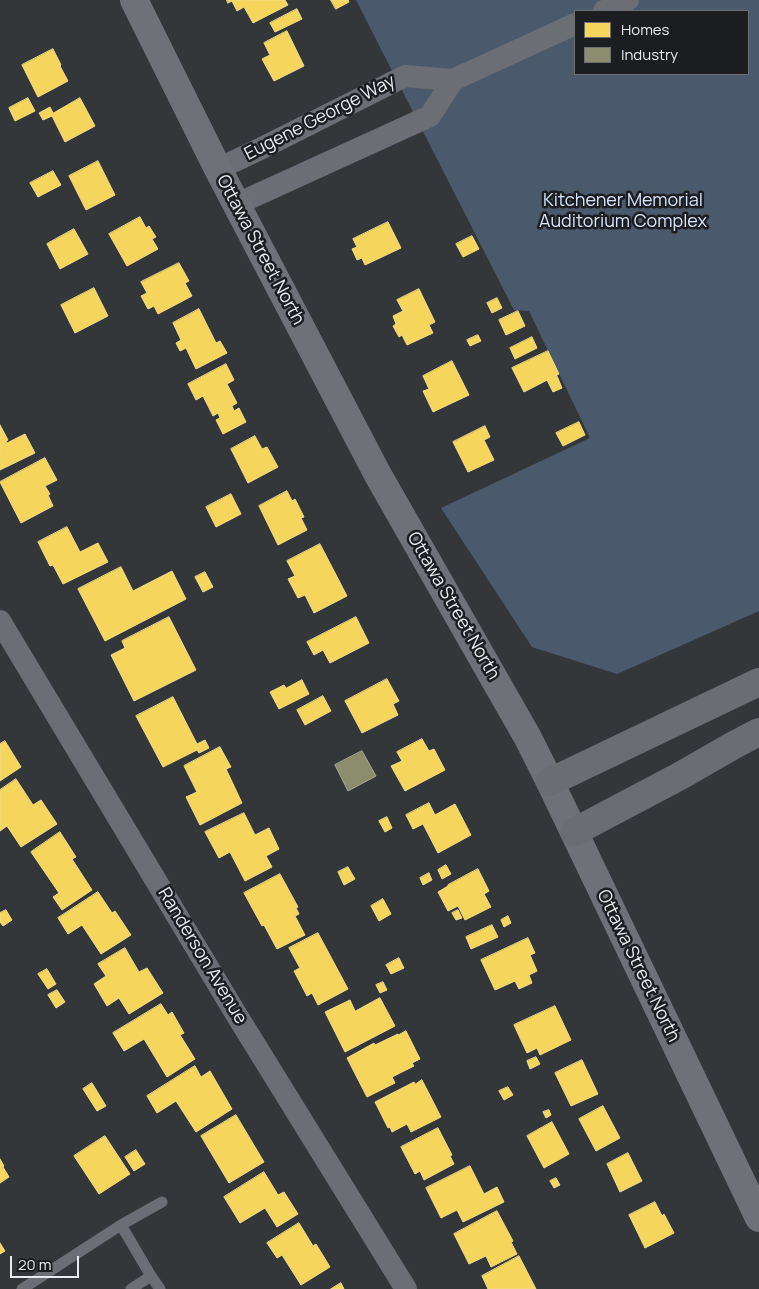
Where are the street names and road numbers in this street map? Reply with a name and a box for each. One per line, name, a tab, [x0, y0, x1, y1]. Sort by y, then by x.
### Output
street label: Eugene George Way	[241, 71, 399, 165]
street label: Ottawa Street North	[211, 171, 309, 329]
street label: Ottawa Street North	[402, 528, 504, 684]
street label: Randerson Avenue	[153, 884, 251, 1028]
street label: Ottawa Street North	[592, 886, 684, 1046]

